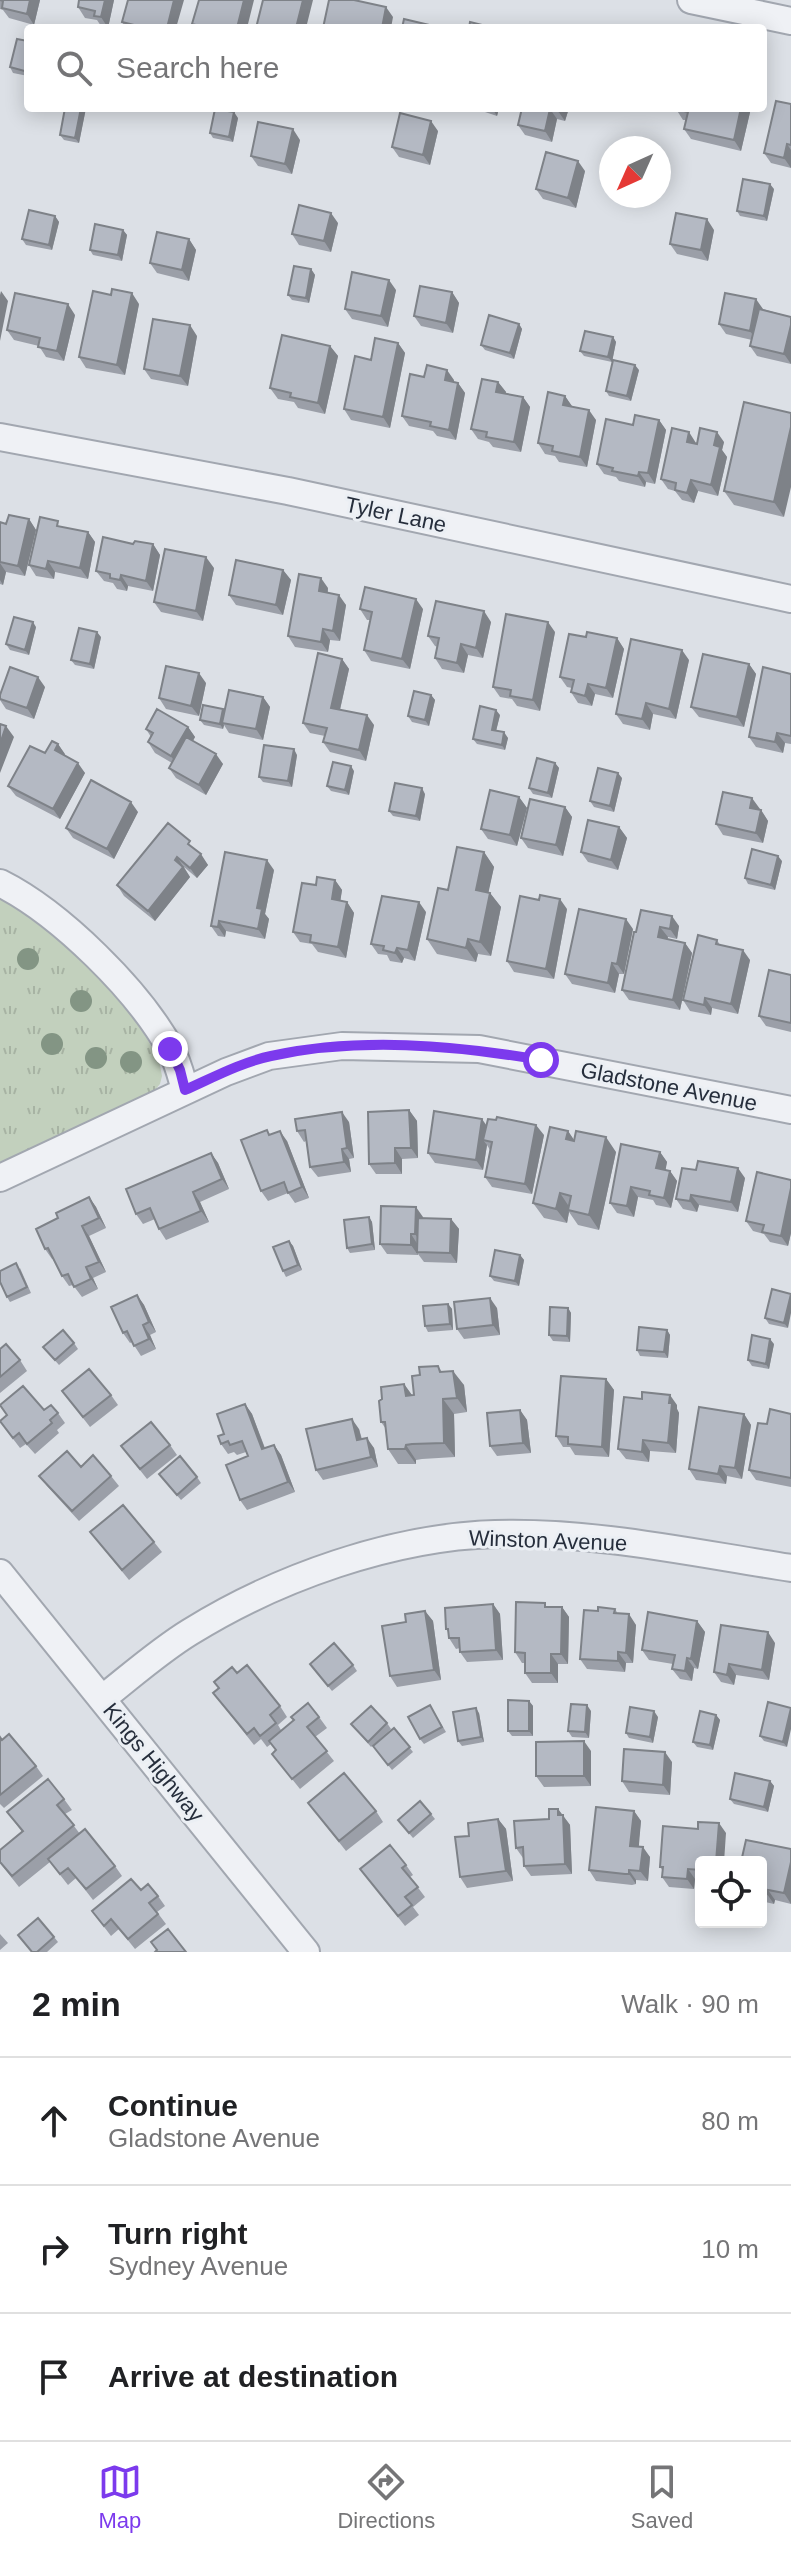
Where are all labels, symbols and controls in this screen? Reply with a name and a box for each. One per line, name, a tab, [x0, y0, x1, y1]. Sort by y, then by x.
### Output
search box	[24, 24, 767, 112]
icon: search	[52, 46, 96, 90]
text: Search here	[116, 51, 279, 84]
north arrow	[599, 136, 671, 208]
street label: Tyler Lane	[343, 492, 449, 537]
route end	[152, 1031, 188, 1067]
route start	[523, 1042, 559, 1078]
street label: Gladstone Avenue	[578, 1057, 759, 1116]
street label: Winston Avenue	[468, 1525, 628, 1556]
street label: Kings Highway	[98, 1698, 209, 1827]
map controls	[695, 1856, 767, 1928]
button: locate	[695, 1856, 767, 1928]
text: 2 min	[32, 1985, 121, 2023]
text: Walk · 90 m	[621, 1989, 759, 2019]
text: Continue	[108, 2089, 238, 2122]
icon: ahead	[32, 2099, 76, 2143]
text: 80 m	[701, 2106, 759, 2136]
text: Gladstone Avenue	[108, 2123, 320, 2153]
text: Turn right	[108, 2217, 247, 2250]
icon: right	[32, 2227, 76, 2271]
text: 10 m	[701, 2234, 759, 2264]
text: Sydney Avenue	[108, 2251, 288, 2281]
icon: arrive	[32, 2355, 76, 2399]
text: Arrive at destination	[108, 2360, 398, 2393]
tab: Map	[98, 2460, 142, 2534]
tab: Directions	[337, 2460, 435, 2534]
tab: Saved	[631, 2460, 693, 2534]

